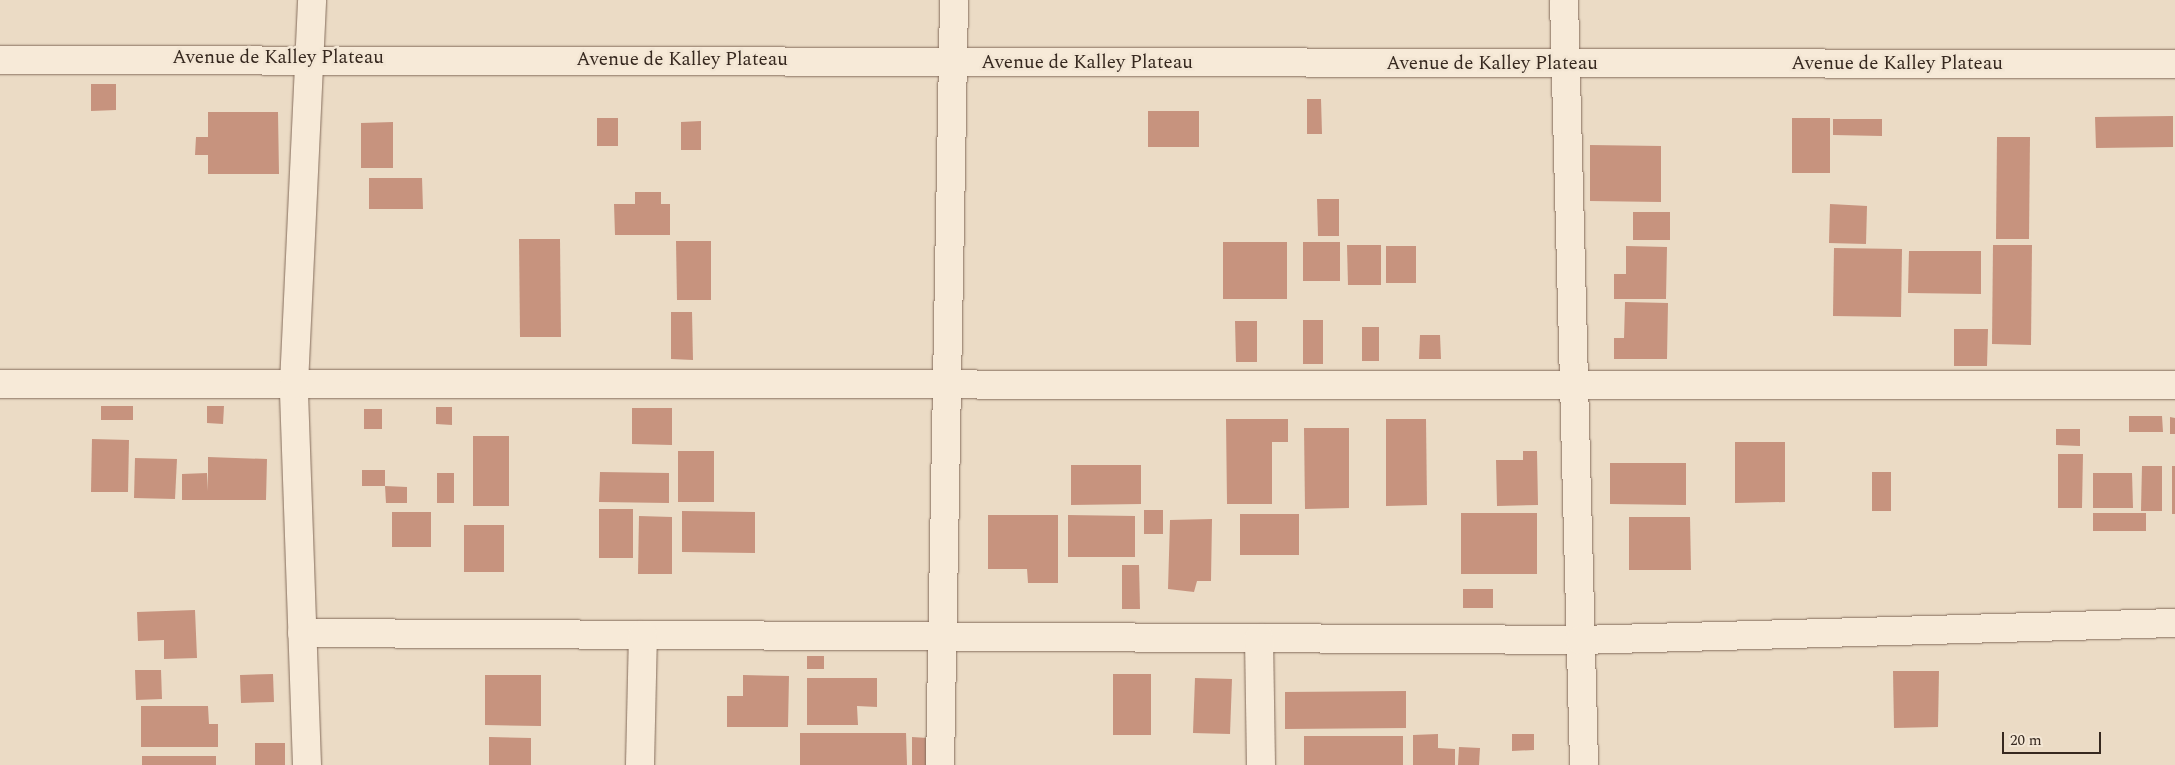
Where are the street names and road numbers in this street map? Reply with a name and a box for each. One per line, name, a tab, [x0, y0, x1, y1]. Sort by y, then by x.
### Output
street label: Avenue de Kalley Plateau	[172, 47, 384, 69]
street label: Avenue de Kalley Plateau	[576, 49, 788, 71]
street label: Avenue de Kalley Plateau	[981, 52, 1193, 74]
street label: Avenue de Kalley Plateau	[1386, 53, 1598, 75]
street label: Avenue de Kalley Plateau	[1791, 53, 2003, 75]

